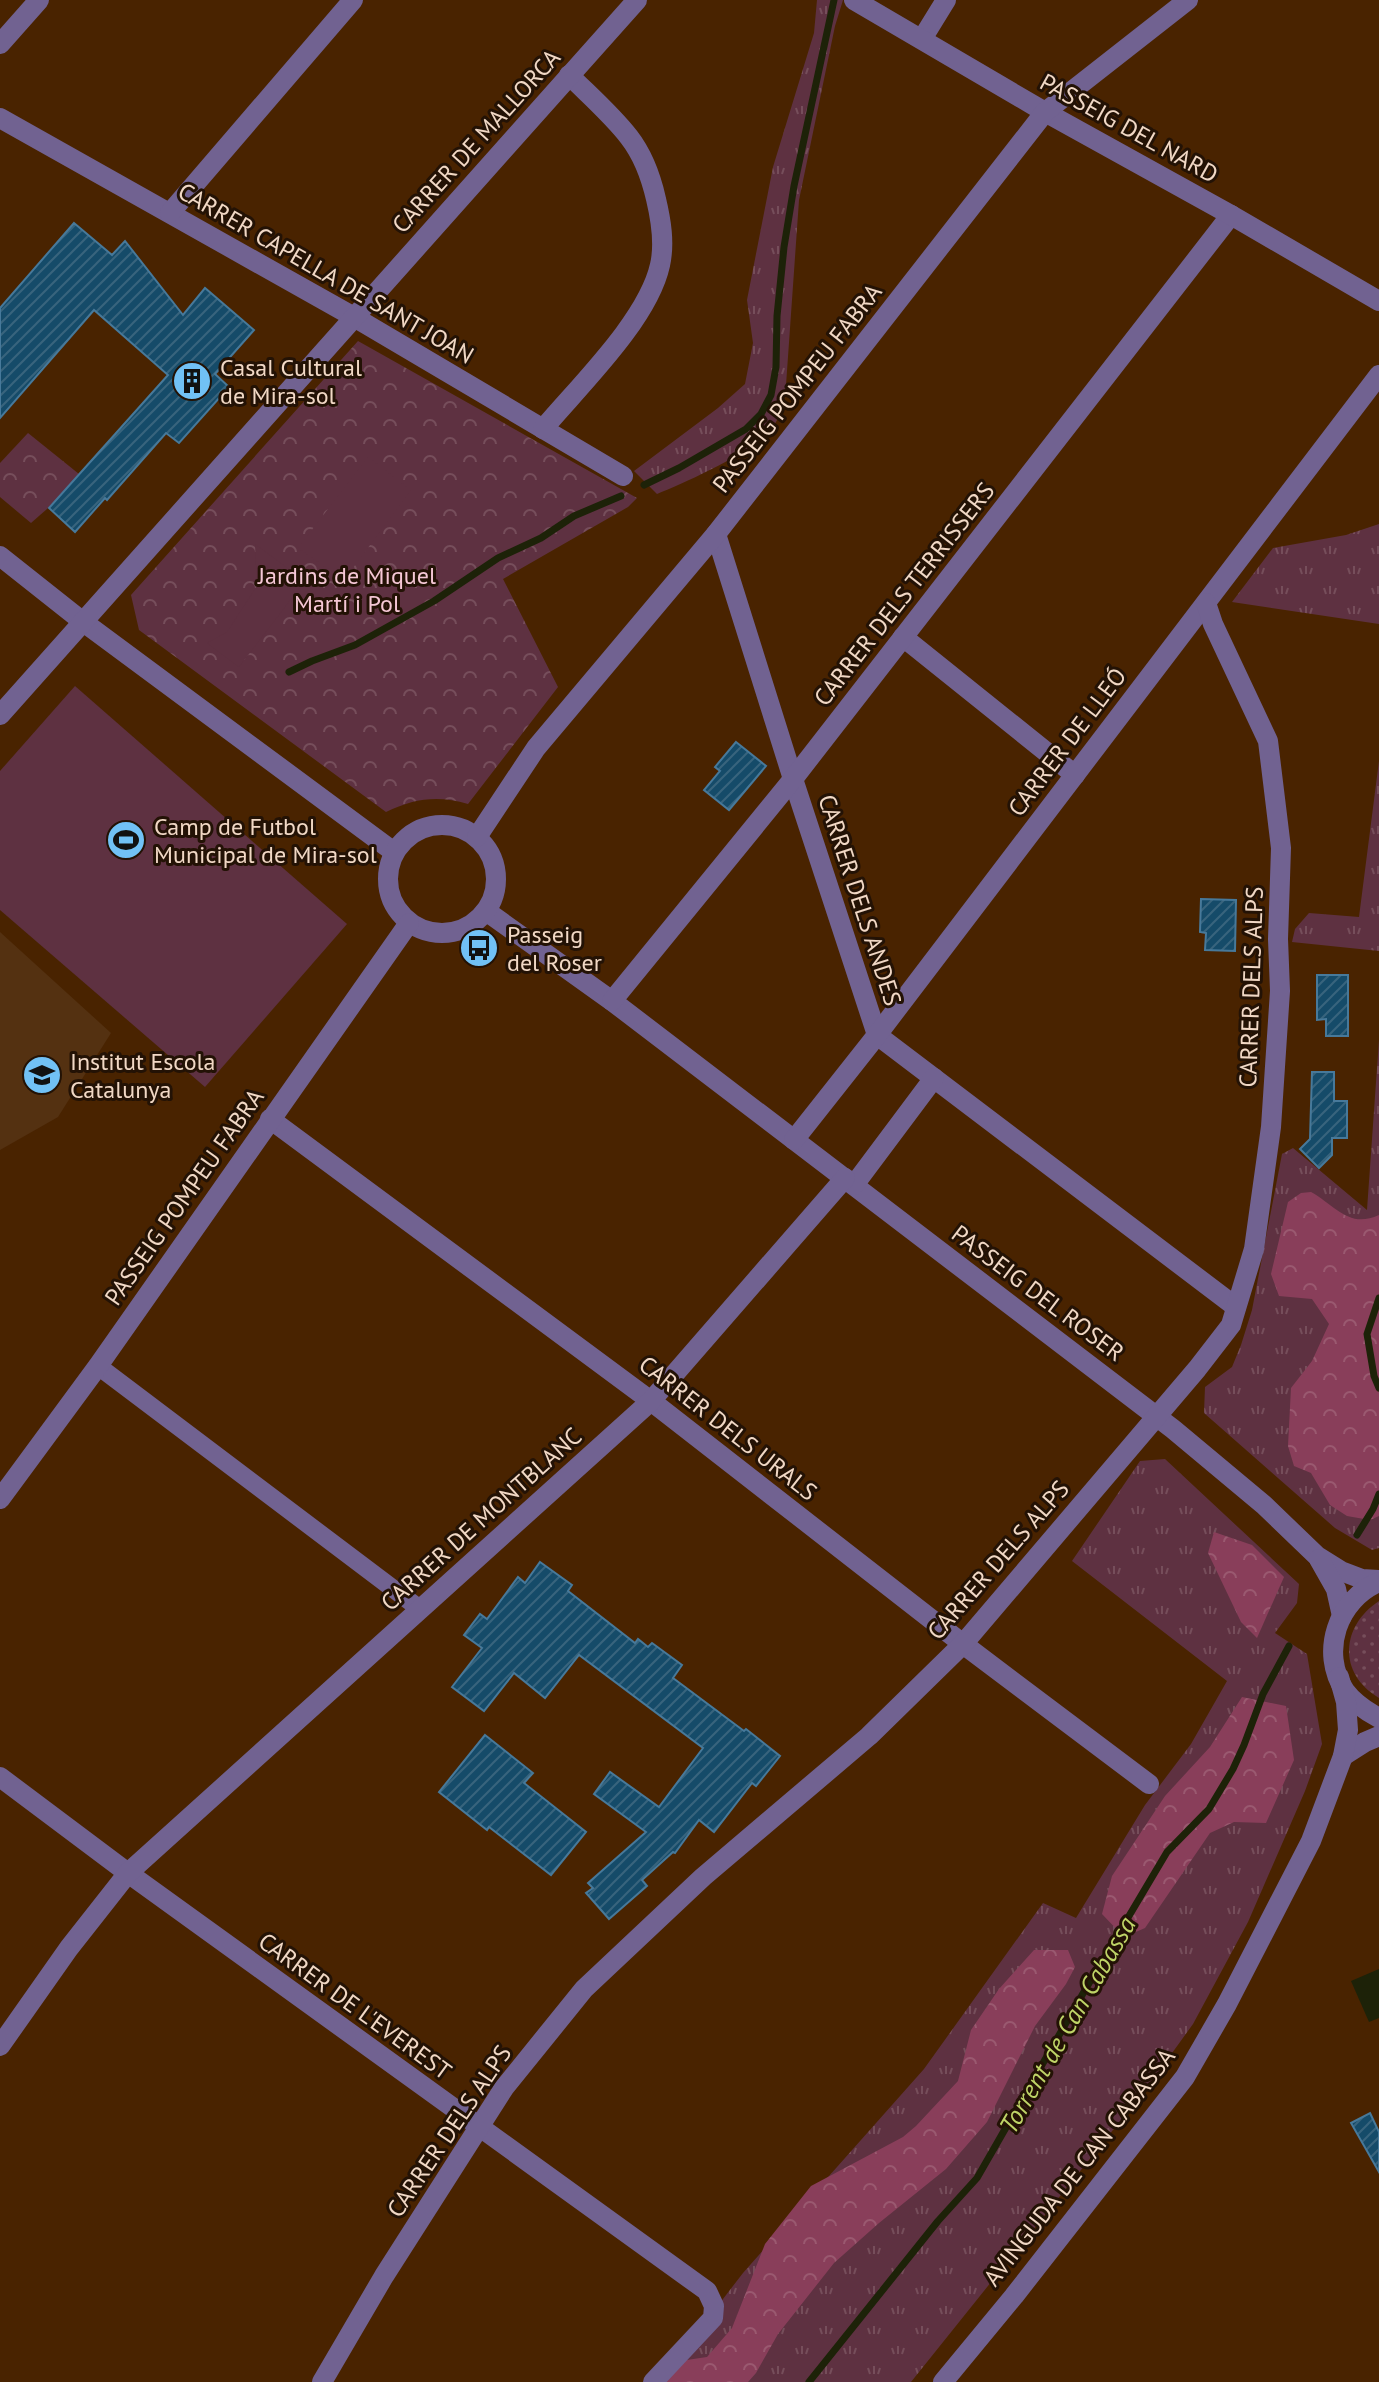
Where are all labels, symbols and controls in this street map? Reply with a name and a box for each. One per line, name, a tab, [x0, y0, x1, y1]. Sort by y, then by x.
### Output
street label: CARRER DE MALLORCA	[385, 43, 567, 239]
street label: PASSEIG DEL NARD	[1034, 66, 1224, 190]
street label: CARRER CAPELLA DE SANT JOAN	[172, 175, 480, 371]
street label: PASSEIG POMPEU FABRA	[706, 277, 888, 499]
place label: Casal Cultural de Mira-sol	[220, 352, 362, 411]
building icon: Casal Cultural de Mira-sol	[171, 360, 213, 402]
street label: CARRER DELS TERRISSERS	[807, 476, 1001, 712]
park label: Jardins de Miquel Martí i Pol	[257, 560, 436, 619]
street label: CARRER DE LLEÓ	[1001, 661, 1133, 823]
street label: CARRER DELS ANDES	[811, 791, 909, 1009]
place label: Camp de Futbol Municipal de Mira-sol	[154, 811, 377, 870]
sports icon: Camp de Futbol Municipal de Mira-sol	[105, 819, 147, 861]
street label: CARRER DELS ALPS	[1232, 886, 1270, 1088]
place label: Passeig del Roser	[507, 919, 602, 978]
bus stop icon: Passeig del Roser	[458, 927, 500, 969]
place label: Institut Escola Catalunya	[70, 1046, 215, 1105]
school or university icon: Institut Escola Catalunya	[21, 1054, 63, 1096]
street label: PASSEIG POMPEU FABRA	[98, 1083, 270, 1311]
street label: PASSEIG DEL ROSER	[946, 1218, 1130, 1368]
street label: CARRER DELS URALS	[633, 1349, 823, 1507]
street label: CARRER DE MONTBLANC	[374, 1421, 588, 1617]
street label: CARRER DELS ALPS	[920, 1474, 1076, 1646]
water label: Torrent de Can Cabassa	[991, 1910, 1143, 2140]
street label: CARRER DE L'EVEREST	[252, 1925, 458, 2087]
street label: CARRER DELS ALPS	[380, 2039, 518, 2223]
street label: AVINGUDA DE CAN CABASSA	[976, 2042, 1182, 2292]

